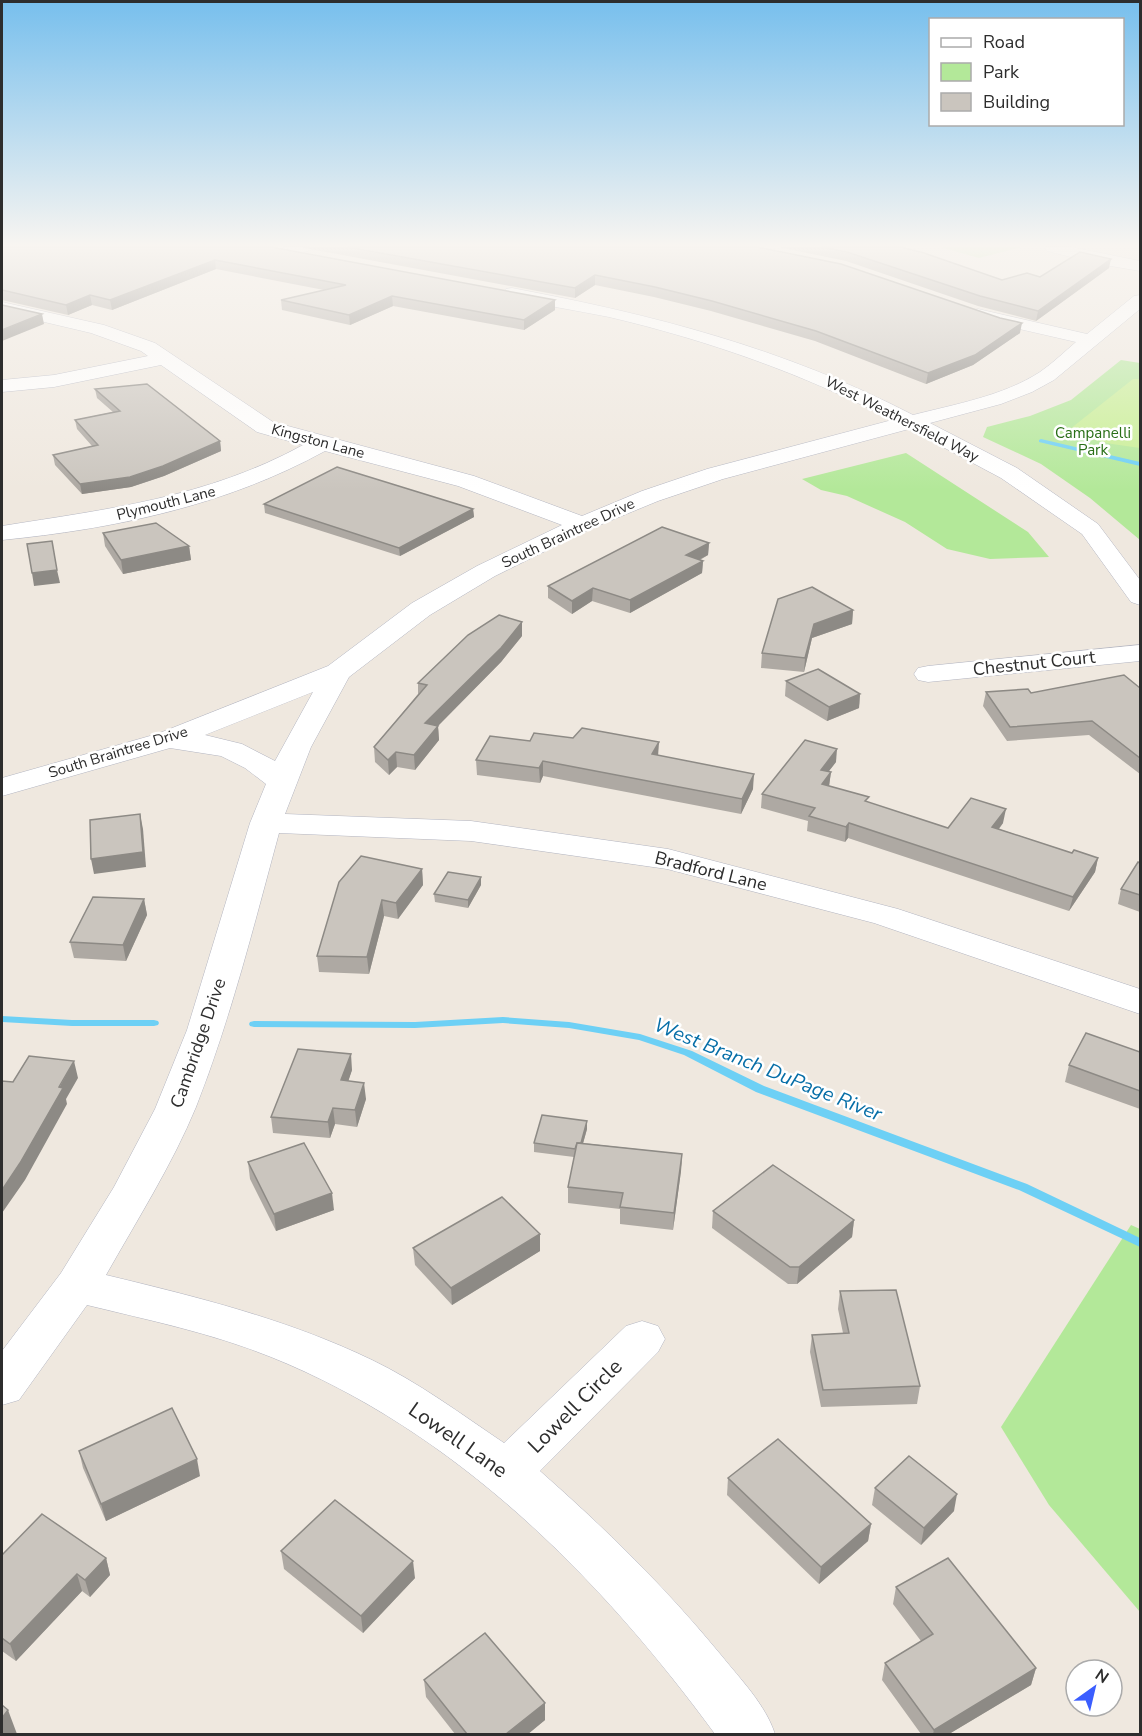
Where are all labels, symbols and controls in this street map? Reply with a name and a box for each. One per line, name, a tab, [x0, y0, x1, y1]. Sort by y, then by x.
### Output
legend	[929, 18, 1124, 126]
text: Road	[983, 30, 1025, 54]
text: Park	[983, 60, 1020, 84]
text: Building	[983, 90, 1050, 114]
street label: West Weathersfield Way	[822, 371, 983, 467]
street label: Kingston Lane	[269, 419, 367, 463]
park label: Campanelli Park	[1055, 423, 1131, 460]
street label: Plymouth Lane	[114, 481, 218, 525]
street label: South Braintree Drive	[498, 493, 638, 573]
street label: Chestnut Court	[972, 645, 1097, 681]
street label: South Braintree Drive	[46, 721, 190, 783]
street label: Bradford Lane	[652, 845, 770, 897]
street label: Cambridge Drive	[165, 975, 231, 1111]
water label: West Branch DuPage River	[650, 1011, 887, 1128]
street label: Lowell Circle	[522, 1353, 628, 1459]
street label: Lowell Lane	[403, 1396, 513, 1484]
north arrow	[1064, 1658, 1124, 1718]
text: N	[1091, 1664, 1113, 1689]

